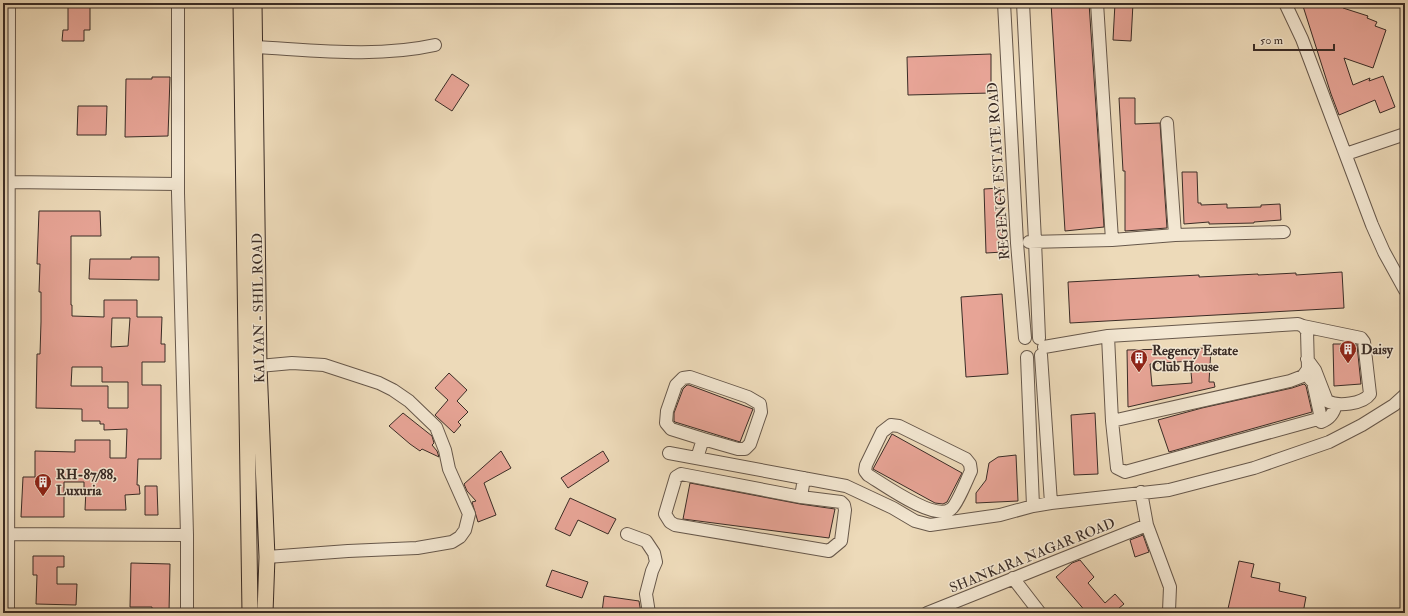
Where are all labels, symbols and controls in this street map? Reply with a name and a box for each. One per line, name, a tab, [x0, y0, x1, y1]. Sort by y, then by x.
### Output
scale bar	[1254, 26, 1334, 52]
text: 50 m	[1260, 33, 1284, 48]
street label: REGENCY ESTATE ROAD	[984, 82, 1013, 260]
street label: KALYAN - SHIL ROAD	[249, 233, 268, 383]
building icon: Daisy	[1338, 339, 1358, 364]
place label: Daisy	[1361, 341, 1394, 359]
place label: Regency Estate Club House	[1152, 342, 1238, 375]
building icon: Regency Estate Club House	[1129, 348, 1149, 373]
place label: RH-87/88, Luxuria	[56, 466, 117, 499]
building icon: RH-87/88, Luxuria	[33, 472, 53, 497]
street label: SHANKARA NAGAR ROAD	[947, 514, 1117, 597]

